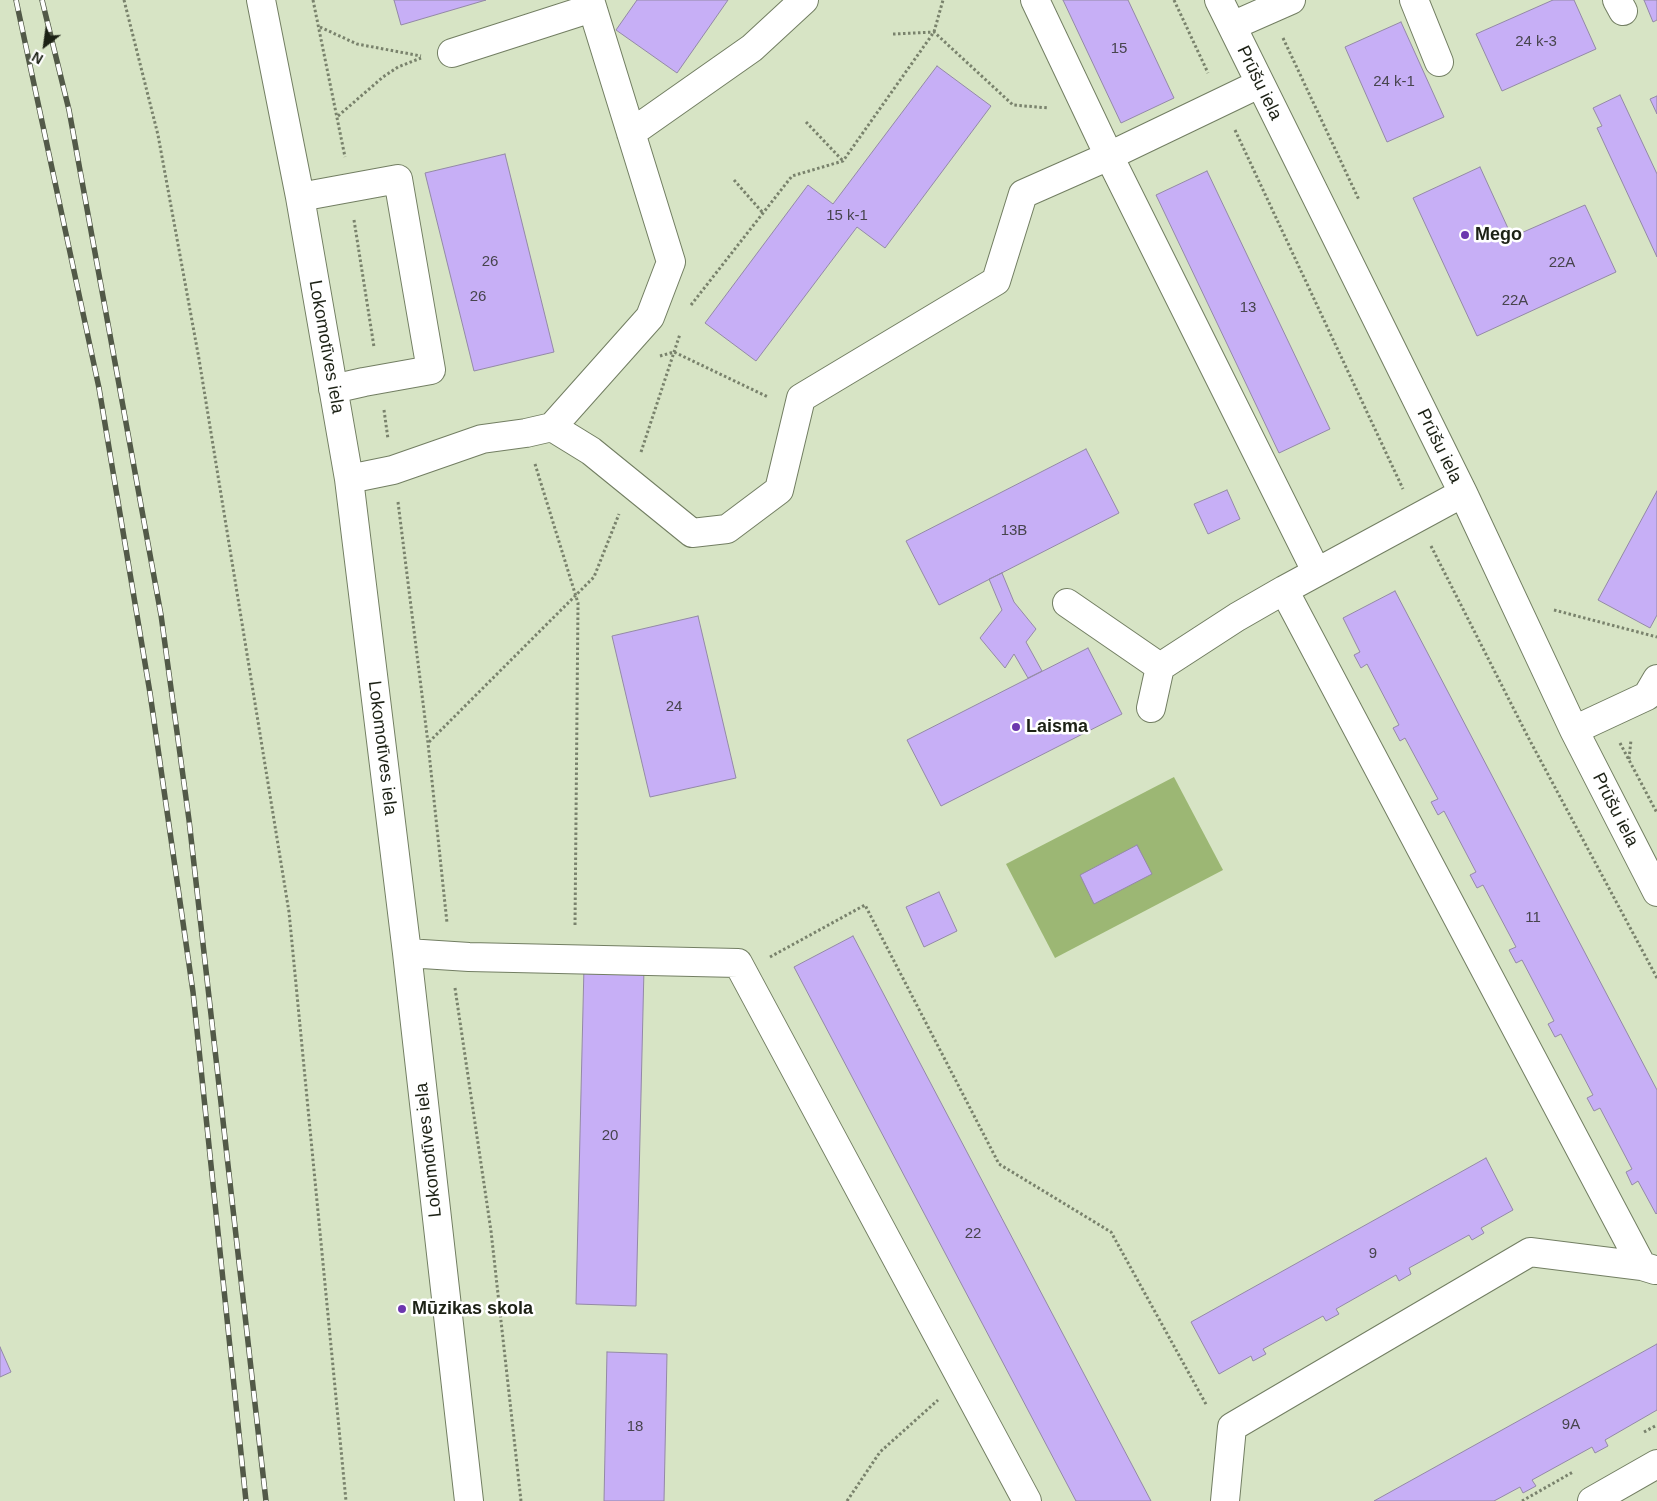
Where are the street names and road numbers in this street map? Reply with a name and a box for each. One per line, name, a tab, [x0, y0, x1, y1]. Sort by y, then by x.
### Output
street label: Prūšu iela	[1232, 42, 1286, 124]
street label: Lokomotīves iela	[304, 279, 348, 415]
street label: Prūšu iela	[1412, 405, 1466, 487]
street label: Lokomotīves iela	[363, 680, 401, 816]
street label: Prūšu iela	[1587, 769, 1643, 851]
street label: Lokomotīves iela	[411, 1082, 447, 1218]

